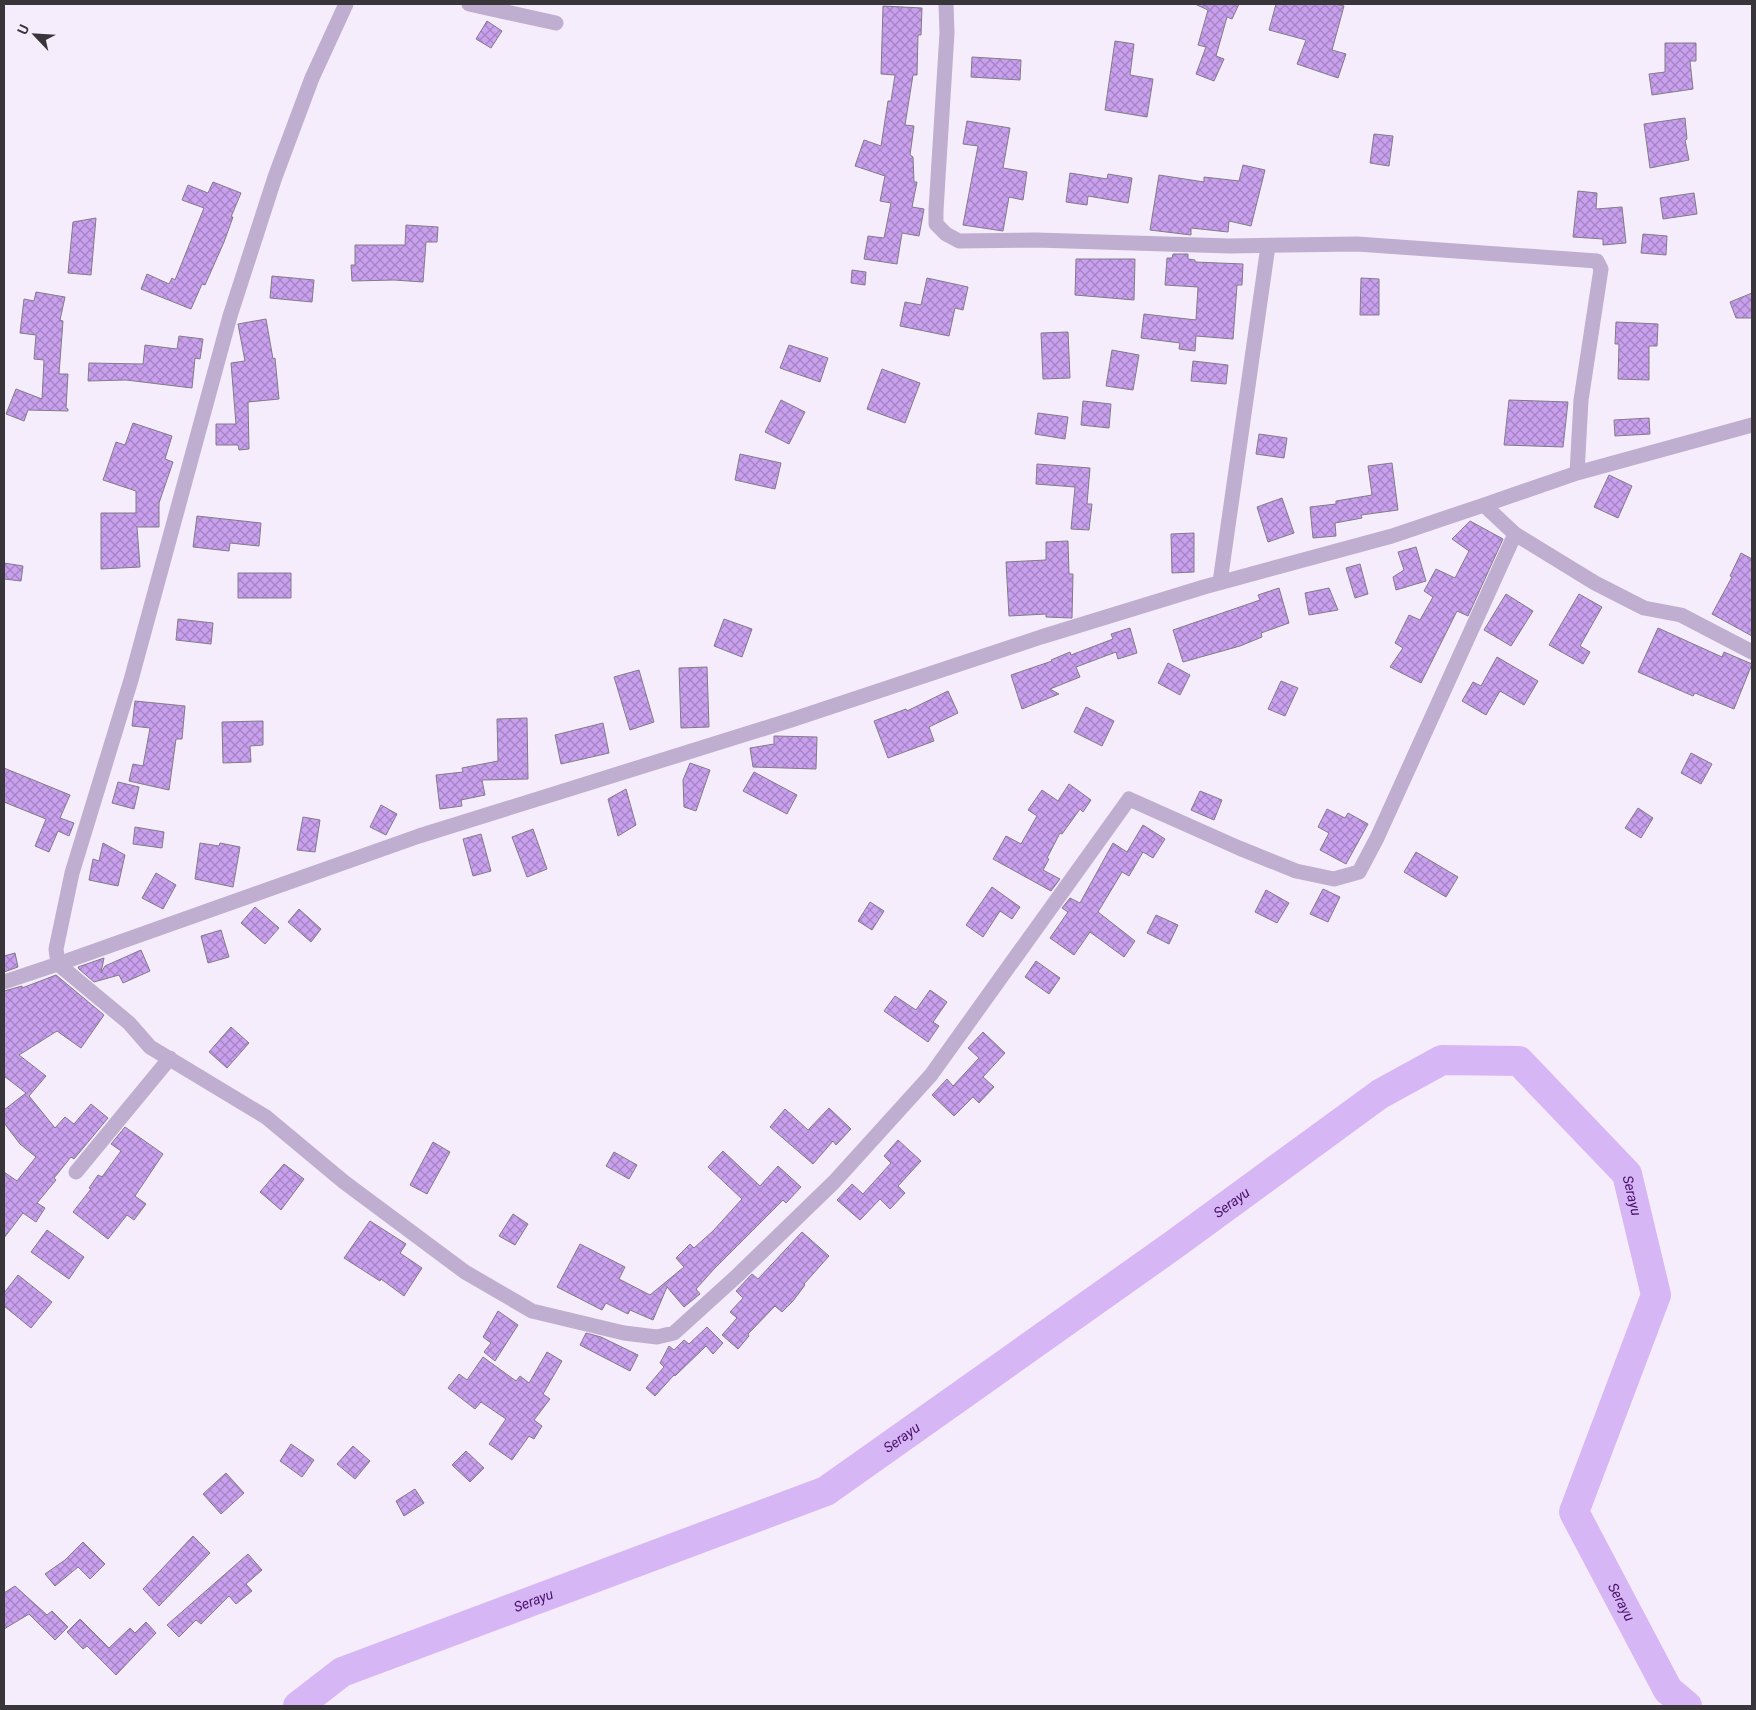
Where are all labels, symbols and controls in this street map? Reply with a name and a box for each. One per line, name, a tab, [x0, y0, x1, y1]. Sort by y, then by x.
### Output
north arrow	[10, 10, 60, 60]
text: U	[14, 22, 32, 37]
water label: Serayu	[1620, 1174, 1645, 1218]
water label: Serayu	[1210, 1184, 1253, 1221]
water label: Serayu	[880, 1419, 923, 1456]
water label: Serayu	[1605, 1580, 1638, 1624]
water label: Serayu	[512, 1586, 556, 1615]

